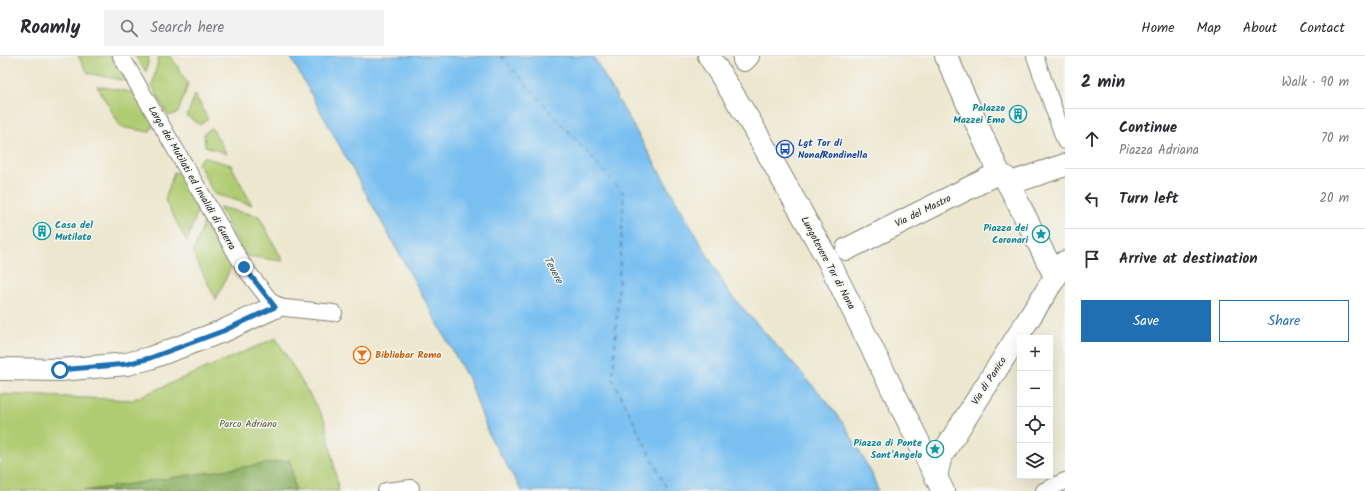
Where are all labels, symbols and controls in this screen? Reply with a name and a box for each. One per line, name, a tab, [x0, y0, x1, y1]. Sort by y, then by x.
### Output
search box	[104, 10, 384, 46]
text: Roamly	[20, 13, 80, 43]
text: Search here	[150, 16, 224, 40]
icon: search	[118, 17, 140, 39]
text: Home	[1141, 17, 1175, 39]
text: Map	[1197, 17, 1221, 39]
text: About	[1243, 17, 1277, 39]
text: Contact	[1299, 17, 1345, 39]
text: 2 min	[1081, 69, 1125, 96]
text: Walk · 90 m	[1282, 72, 1349, 93]
place label: Palazzo Mazzei Emo	[953, 100, 1005, 128]
street label: Largo dei Mutilati ed Invalidi di Guerra	[144, 103, 240, 253]
building icon: Palazzo Mazzei Emo	[1008, 104, 1028, 124]
text: Continue	[1119, 116, 1177, 140]
icon: ahead	[1081, 128, 1103, 150]
text: 70 m	[1321, 128, 1349, 149]
place label: Lgt Tor di Nona/Rondinella	[798, 135, 867, 163]
bus stop icon: Lgt Tor di Nona/Rondinella	[775, 139, 795, 159]
text: Piazza Adriana	[1119, 140, 1199, 161]
text: Turn left	[1119, 187, 1179, 211]
icon: left	[1081, 188, 1103, 210]
text: 20 m	[1319, 188, 1349, 209]
street label: Via del Mastro	[892, 190, 954, 232]
street label: Lungotevere Tor di Nona	[797, 213, 860, 313]
place label: Casa del Mutilato	[55, 217, 93, 245]
place label: Piazza dei Coronari	[983, 220, 1028, 248]
building icon: Casa del Mutilato	[32, 221, 52, 241]
place icon: Piazza dei Coronari	[1031, 224, 1051, 244]
text: Arrive at destination	[1119, 247, 1258, 271]
icon: arrive	[1081, 248, 1103, 270]
water label: Tevere	[538, 253, 568, 288]
route end	[235, 258, 253, 276]
button: Save	[1081, 300, 1211, 342]
button: Share	[1219, 300, 1349, 342]
map controls	[1017, 335, 1053, 479]
button: +	[1017, 335, 1053, 371]
bar icon: Bibliobar Roma	[352, 345, 372, 365]
place label: Bibliobar Roma	[375, 347, 441, 363]
street label: Via di Panico	[967, 353, 1011, 408]
route start	[51, 361, 69, 379]
button: −	[1017, 371, 1053, 407]
button: locate	[1017, 407, 1053, 443]
park label: Parco Adriano	[219, 416, 277, 432]
place label: Piazza di Ponte Sant'Angelo	[853, 435, 922, 463]
place icon: Piazza di Ponte Sant'Angelo	[925, 439, 945, 459]
button: layers	[1017, 443, 1053, 479]

